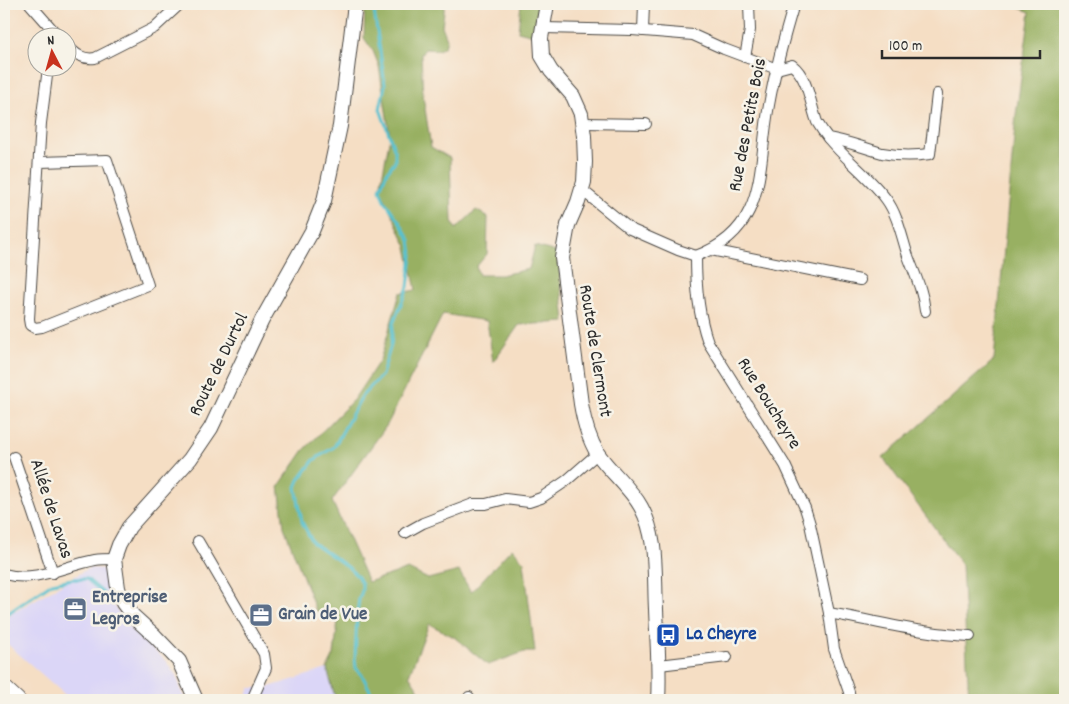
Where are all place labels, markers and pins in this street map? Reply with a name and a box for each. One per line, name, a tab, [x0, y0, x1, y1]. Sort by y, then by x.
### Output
place label: Entreprise Legros	[92, 585, 167, 634]
office icon: Entreprise Legros	[62, 596, 88, 622]
office icon: Grain de Vue	[248, 602, 274, 628]
place label: Grain de Vue	[278, 602, 367, 629]
bus stop icon: La Cheyre	[655, 622, 681, 648]
place label: La Cheyre	[686, 622, 757, 649]

